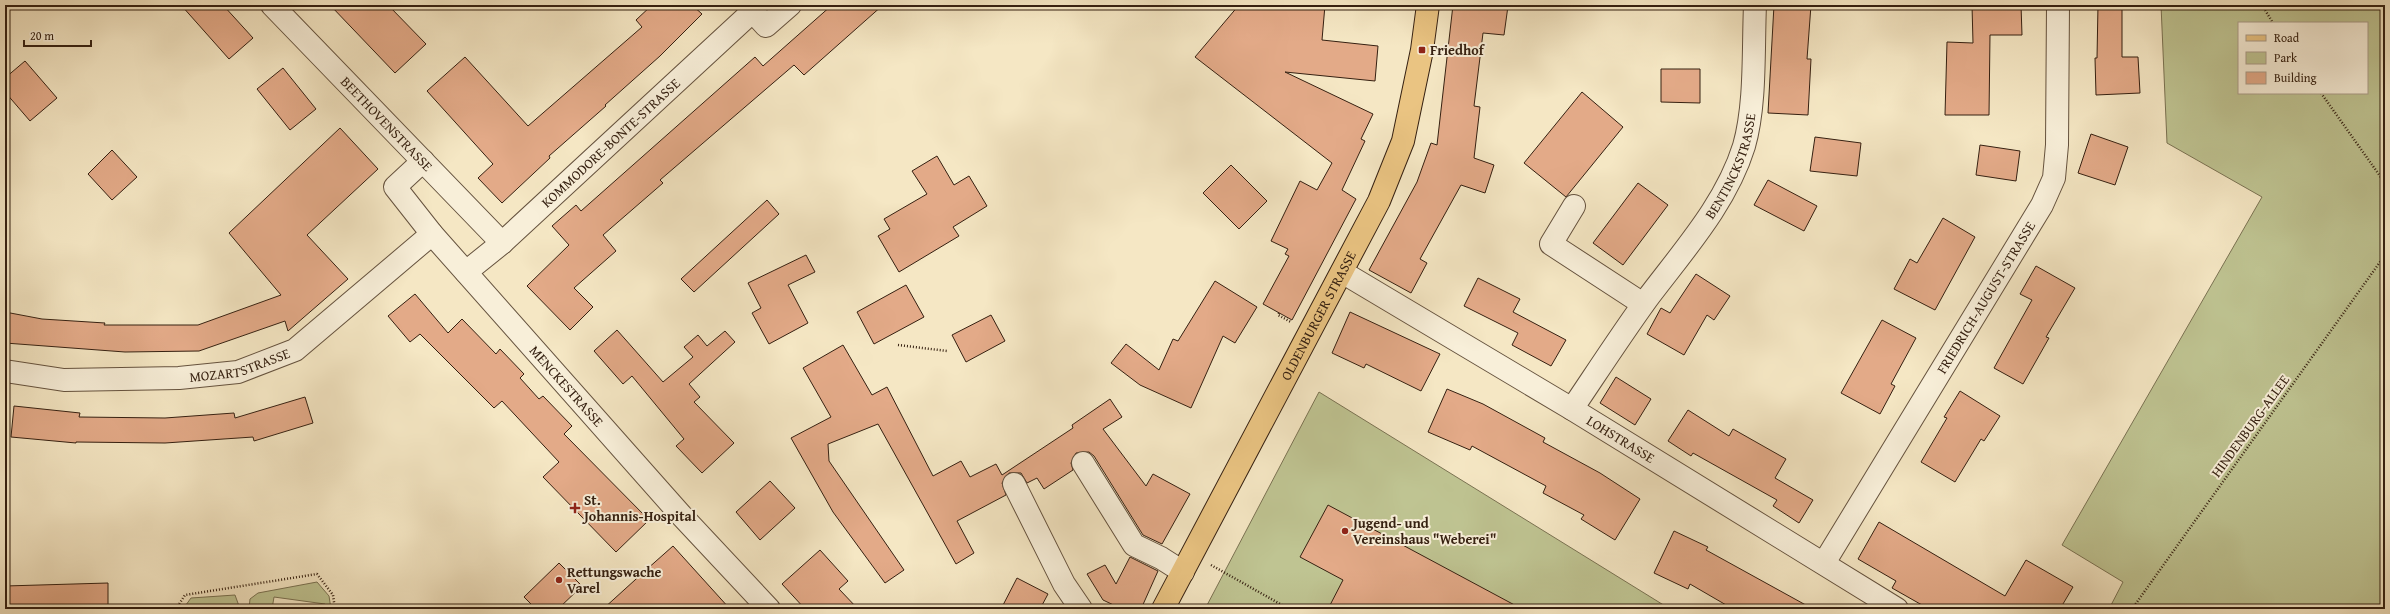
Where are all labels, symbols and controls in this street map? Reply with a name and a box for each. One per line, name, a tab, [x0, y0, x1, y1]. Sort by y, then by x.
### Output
scale bar	[24, 22, 91, 48]
legend	[2238, 22, 2368, 94]
text: 20 m	[30, 27, 54, 44]
text: Road	[2274, 29, 2300, 46]
place label: Friedhof	[1430, 40, 1486, 60]
marker: Friedhof	[1417, 45, 1427, 55]
text: Park	[2274, 49, 2298, 66]
text: Building	[2274, 69, 2317, 86]
street label: BEETHOVENSTRASSE	[336, 72, 437, 175]
street label: KOMMODORE-BONTE-STRASSE	[537, 73, 684, 212]
street label: BENTINCKSTRASSE	[1700, 112, 1760, 223]
street label: FRIEDRICH-AUGUST-STRASSE	[1932, 217, 2040, 377]
street label: OLDENBURGER STRASSE	[1276, 247, 1361, 384]
street label: MENCKESTRASSE	[525, 341, 608, 431]
street label: MOZARTSTRASSE	[188, 343, 293, 387]
street label: HINDENBURG-ALLEE	[2206, 371, 2294, 481]
street label: LOHSTRASSE	[1583, 410, 1659, 468]
place label: St. Johannis-Hospital	[582, 490, 697, 526]
marker: St. Johannis-Hospital	[569, 502, 581, 514]
place label: Jugend- und Vereinshaus "Weberei"	[1351, 513, 1496, 549]
marker: Jugend- und Vereinshaus "Weberei"	[1340, 526, 1350, 536]
place label: Rettungswache Varel	[567, 562, 661, 598]
marker: Rettungswache Varel	[554, 575, 564, 585]

